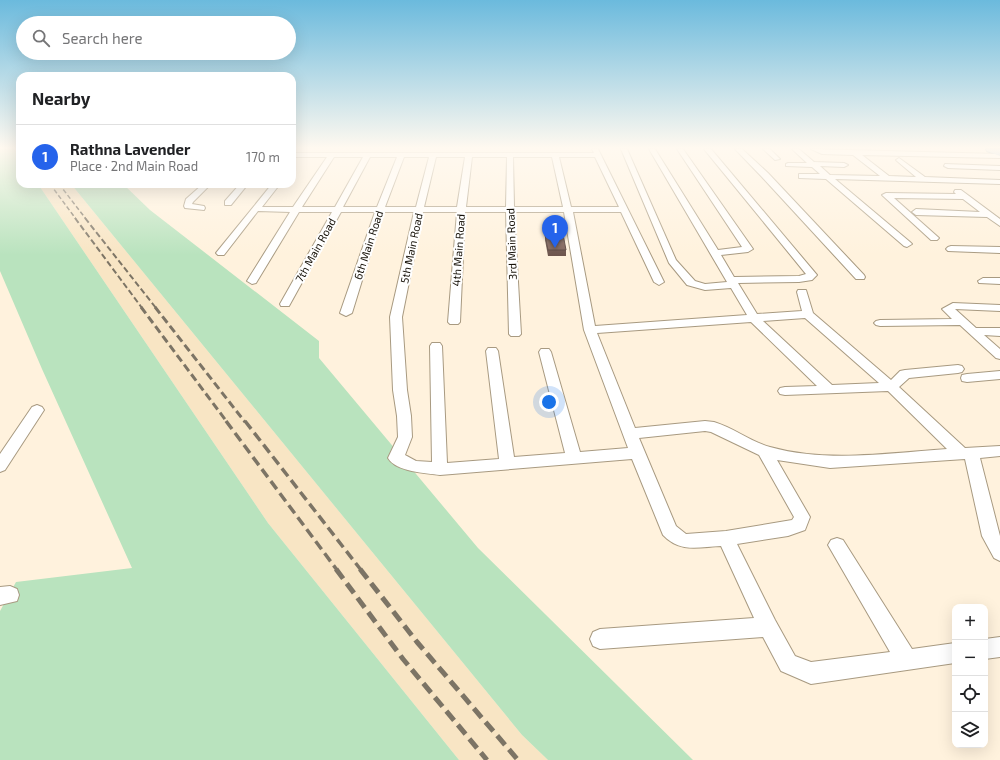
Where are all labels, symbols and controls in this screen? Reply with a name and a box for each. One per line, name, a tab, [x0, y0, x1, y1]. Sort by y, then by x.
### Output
search box	[16, 16, 296, 60]
icon: search	[30, 27, 52, 49]
text: Search here	[62, 29, 143, 47]
text: Nearby	[32, 88, 90, 108]
text: Rathna Lavender	[70, 140, 190, 158]
text: 1	[42, 149, 48, 165]
text: 170 m	[246, 149, 280, 165]
text: Place · 2nd Main Road	[70, 158, 198, 174]
street label: 3rd Main Road	[503, 208, 519, 280]
street label: 6th Main Road	[351, 209, 385, 281]
street label: 5th Main Road	[397, 212, 425, 284]
street label: 4th Main Road	[449, 213, 467, 287]
pin: 1	[542, 215, 568, 248]
street label: 7th Main Road	[292, 216, 338, 284]
your location	[539, 392, 559, 412]
map controls	[952, 604, 988, 748]
button: +	[952, 604, 988, 640]
button: −	[952, 640, 988, 676]
button: locate	[952, 676, 988, 712]
button: layers	[952, 712, 988, 748]

